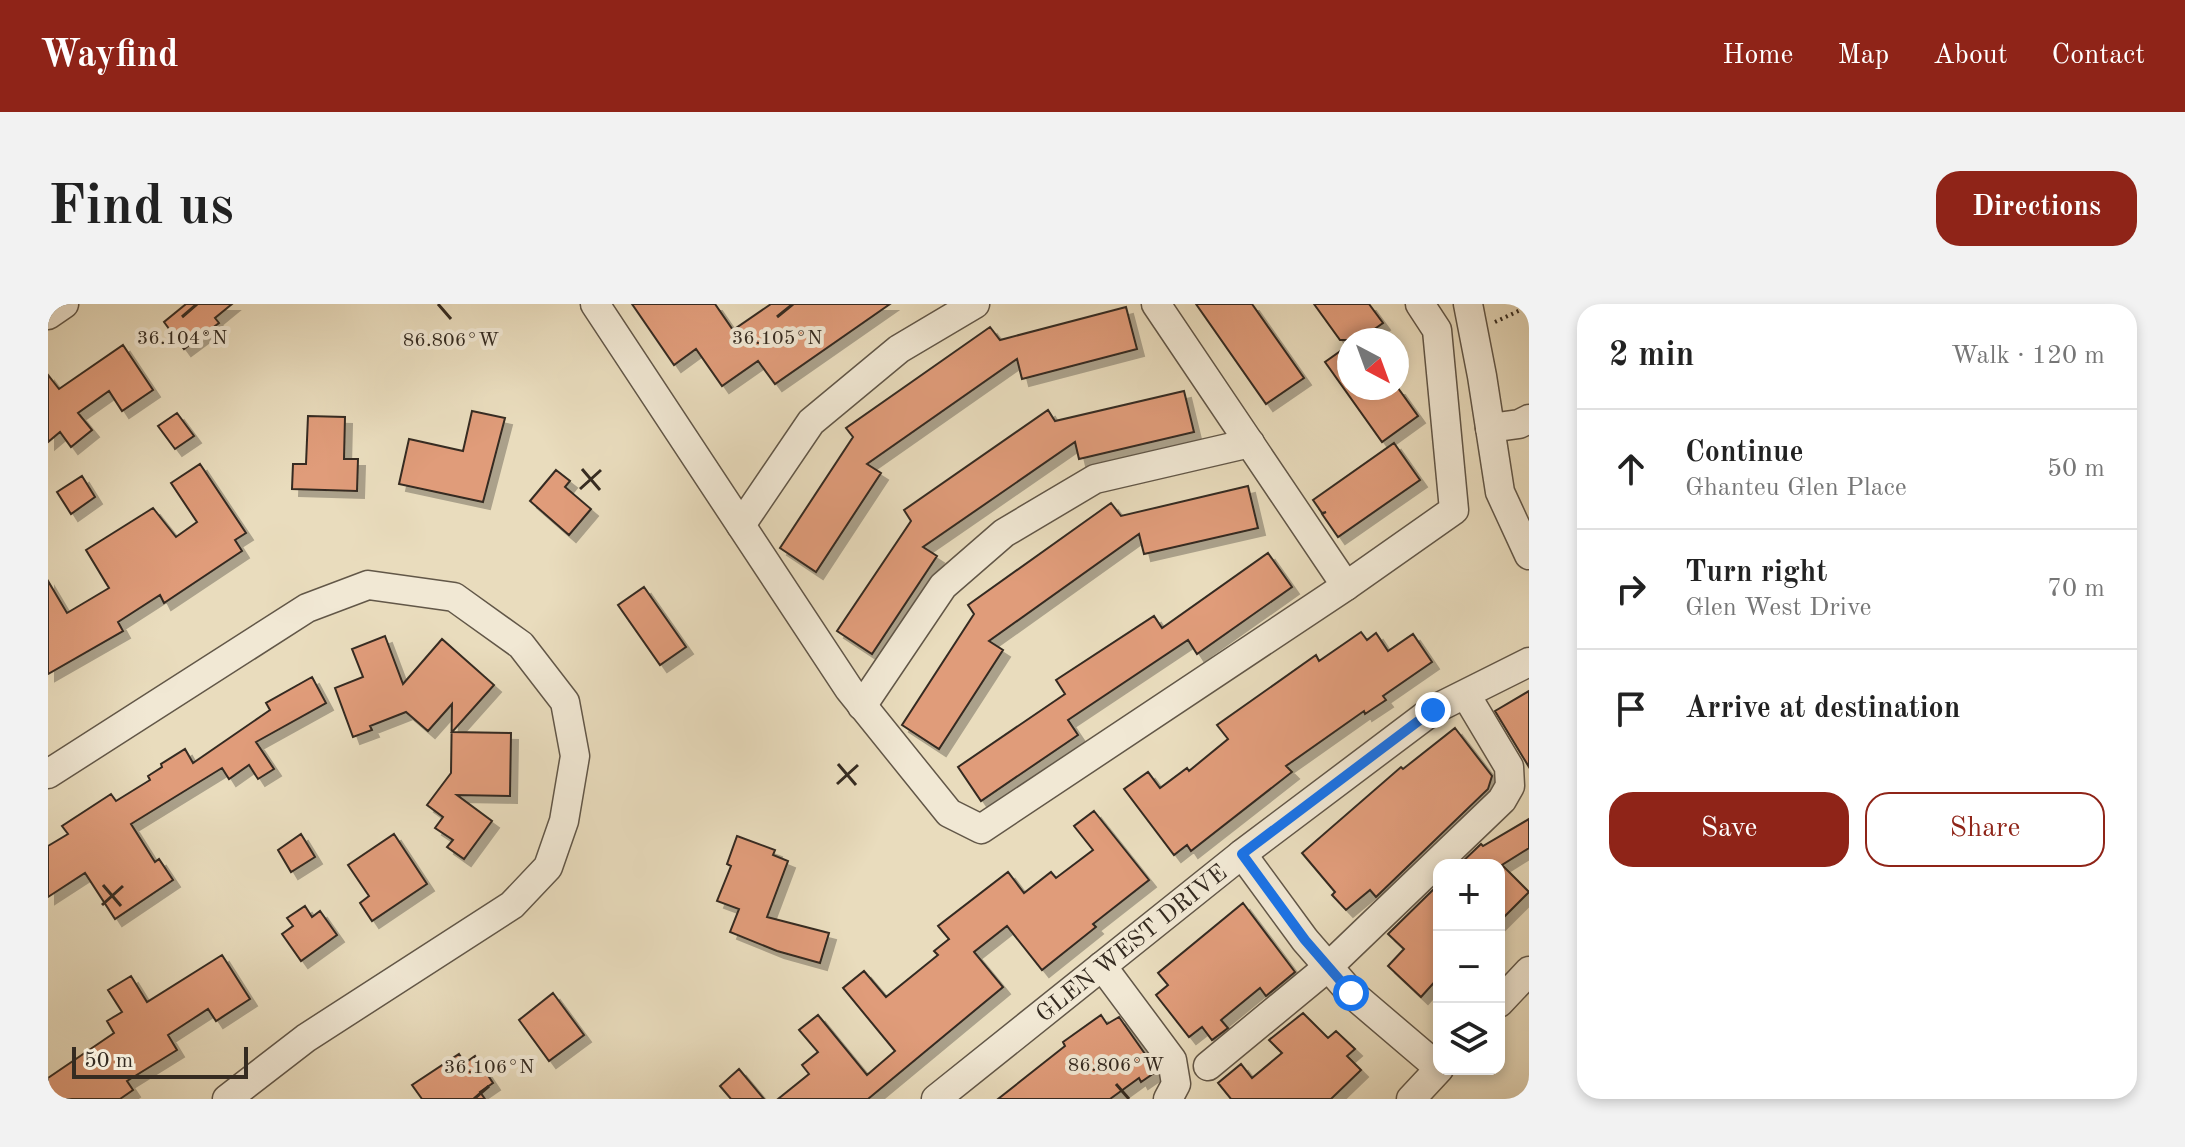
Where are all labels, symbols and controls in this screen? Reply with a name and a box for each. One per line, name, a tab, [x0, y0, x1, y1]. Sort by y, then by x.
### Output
text: Wayfind	[40, 37, 178, 75]
text: Home	[1722, 42, 1793, 70]
text: Map	[1837, 42, 1889, 70]
text: About	[1933, 42, 2008, 70]
text: Contact	[2052, 42, 2145, 70]
button: Directions	[1936, 171, 2137, 246]
text: Find us	[48, 180, 234, 236]
north arrow	[1337, 328, 1409, 400]
text: 36.104°N	[137, 329, 227, 349]
text: 36.105°N	[732, 329, 822, 349]
text: 86.806°W	[403, 331, 499, 351]
text: 2 min	[1609, 339, 1694, 373]
text: Walk · 120 m	[1951, 343, 2105, 369]
text: Continue	[1685, 438, 1804, 468]
icon: ahead	[1609, 447, 1653, 491]
text: 50 m	[2047, 456, 2105, 482]
text: Ghanteu Glen Place	[1685, 475, 1907, 501]
text: Turn right	[1685, 558, 1827, 588]
icon: right	[1609, 567, 1653, 611]
text: 70 m	[2047, 576, 2105, 602]
text: Glen West Drive	[1685, 595, 1871, 621]
icon: arrive	[1609, 687, 1653, 731]
route end	[1415, 692, 1451, 728]
text: Arrive at destination	[1685, 694, 1960, 724]
button: Save	[1609, 792, 1849, 867]
button: Share	[1865, 792, 2105, 867]
map controls	[1433, 859, 1505, 1075]
button: +	[1433, 859, 1505, 931]
street label: GLEN WEST DRIVE	[1033, 861, 1232, 1028]
button: −	[1433, 931, 1505, 1003]
route start	[1333, 975, 1369, 1011]
button: layers	[1433, 1003, 1505, 1075]
scale bar	[72, 1043, 248, 1079]
text: 50 m	[84, 1050, 133, 1072]
text: 86.806°W	[1068, 1056, 1164, 1076]
text: 36.106°N	[444, 1058, 534, 1078]

